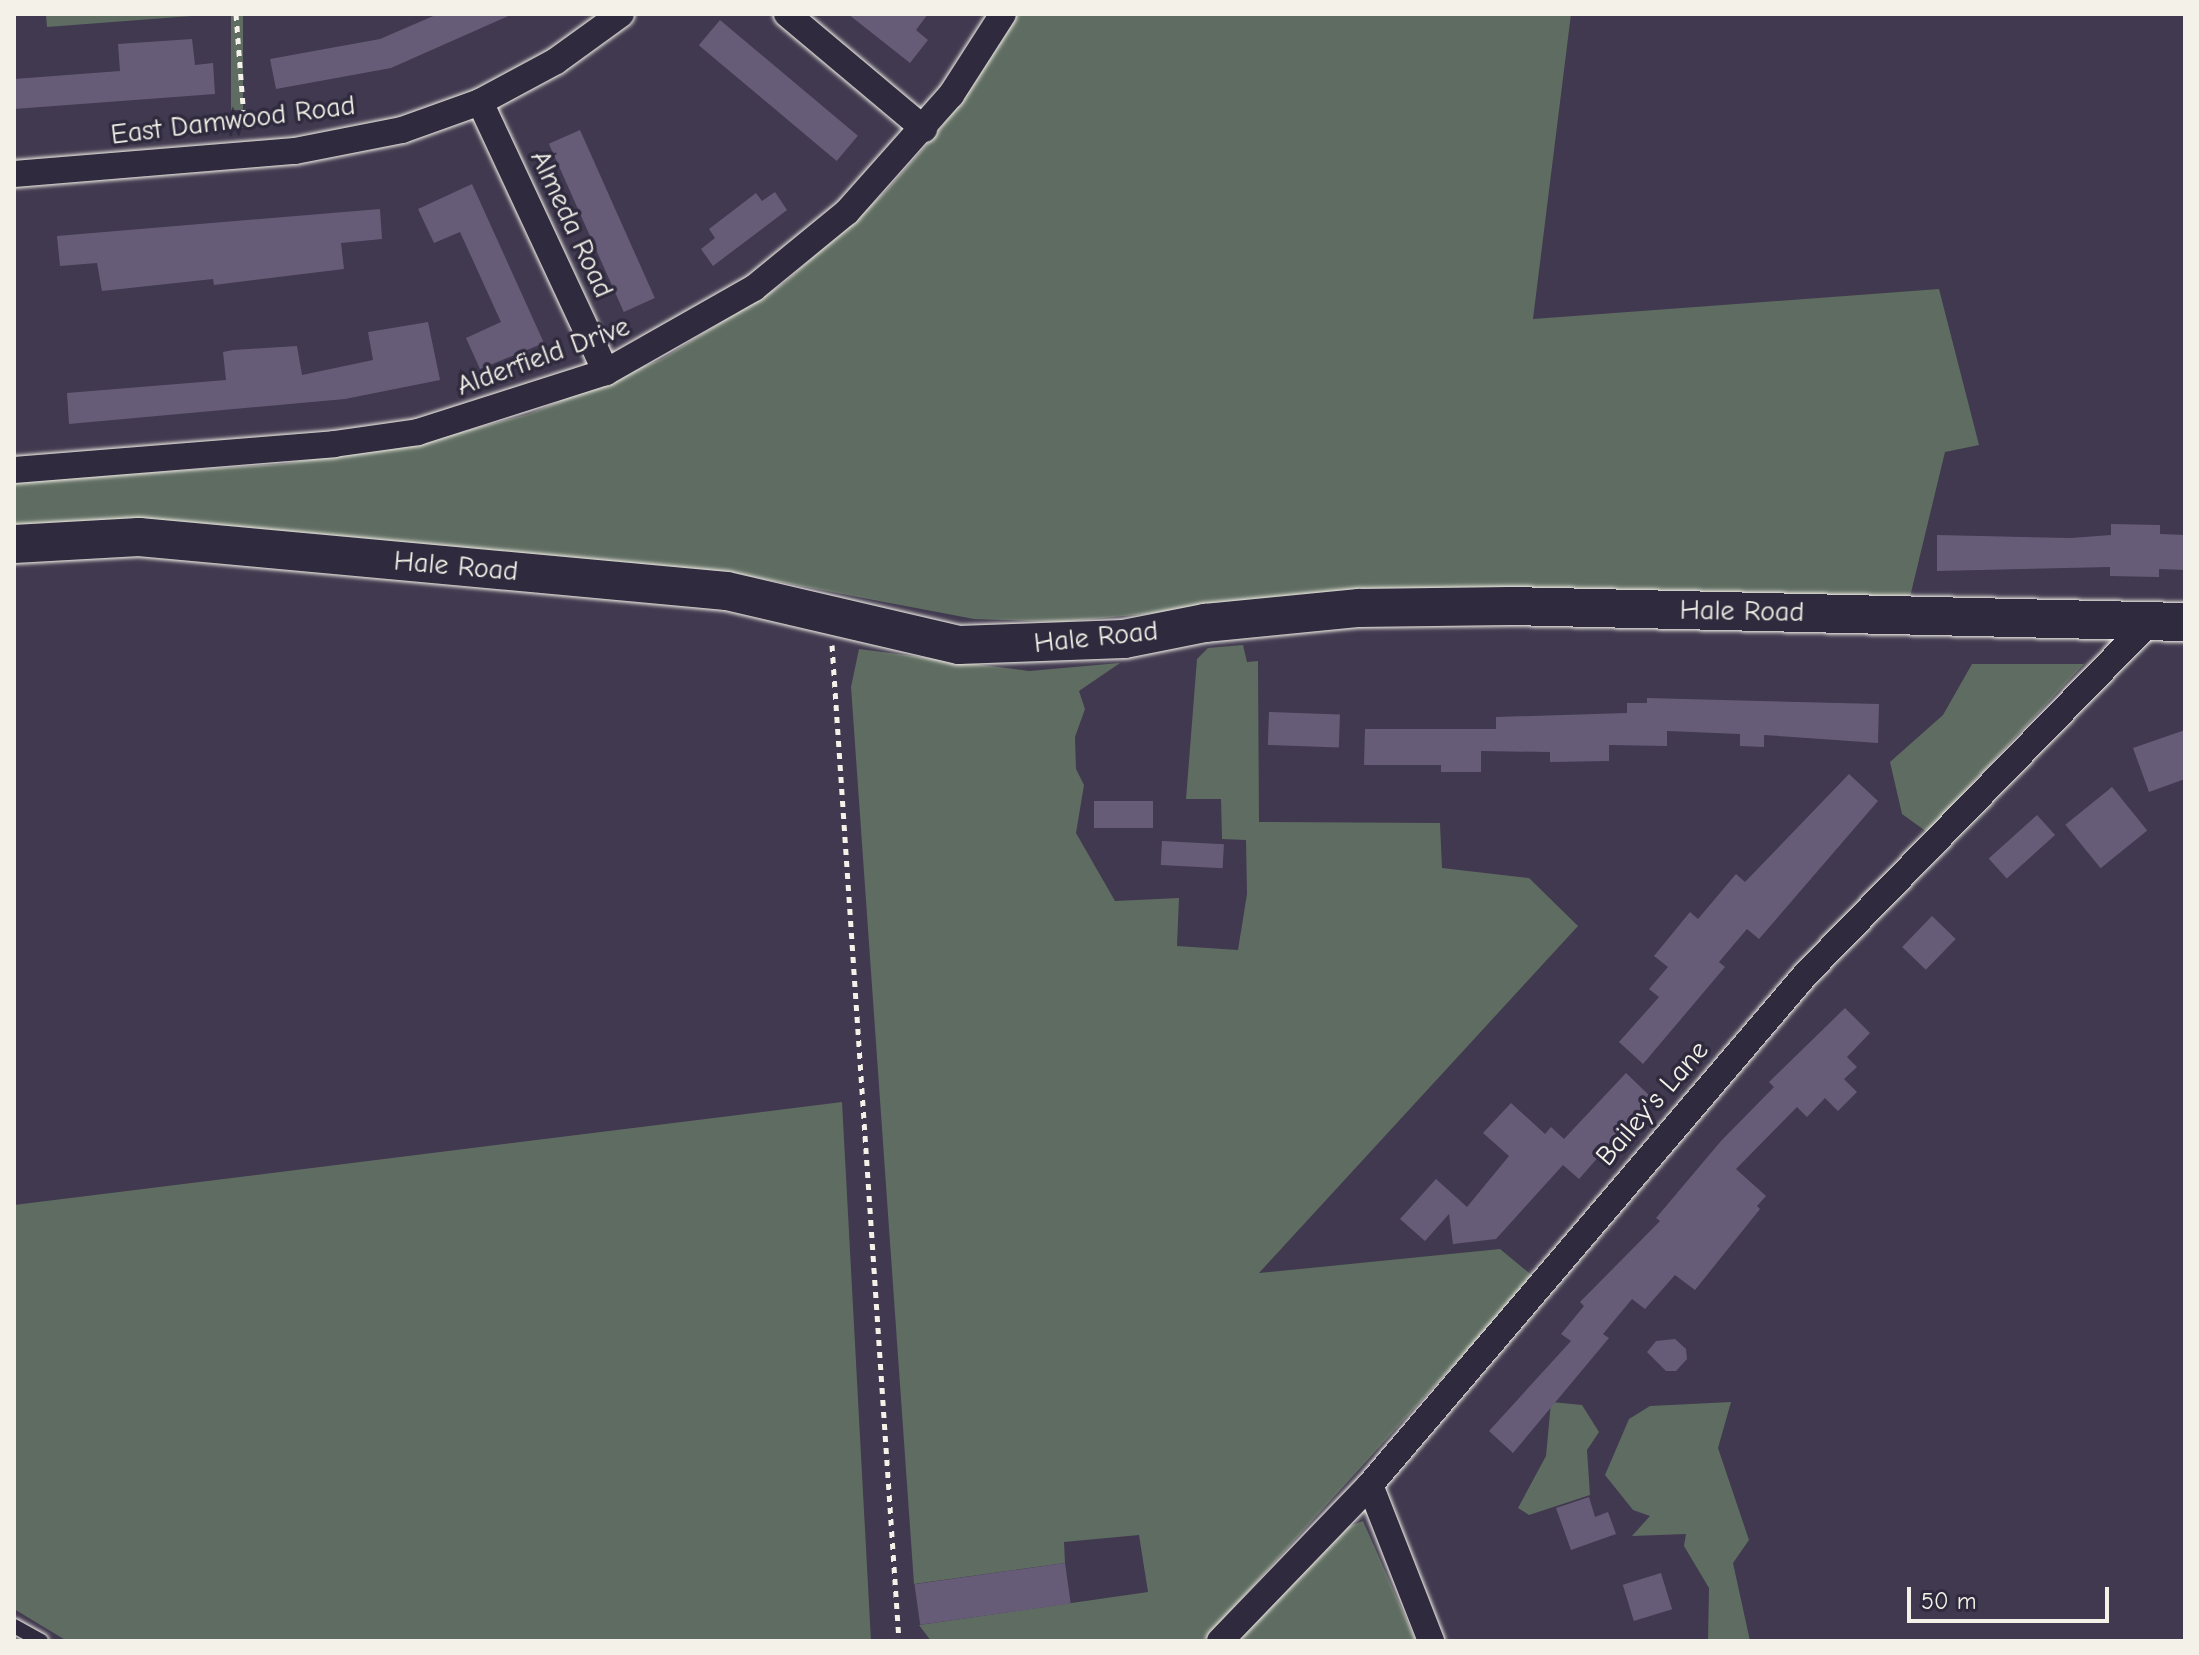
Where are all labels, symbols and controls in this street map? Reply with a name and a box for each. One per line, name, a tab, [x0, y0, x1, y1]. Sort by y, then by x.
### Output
street label: East Damwood Road	[109, 88, 357, 152]
street label: Almeda Road	[523, 145, 621, 303]
street label: Alderfield Drive	[452, 309, 634, 403]
street label: Hale Road	[392, 544, 520, 588]
street label: Hale Road	[1679, 593, 1805, 629]
street label: Hale Road	[1032, 614, 1160, 660]
street label: Bailey's Lane	[1589, 1034, 1715, 1172]
scale bar	[1911, 1571, 2113, 1621]
text: 50 m	[1921, 1587, 1977, 1615]

